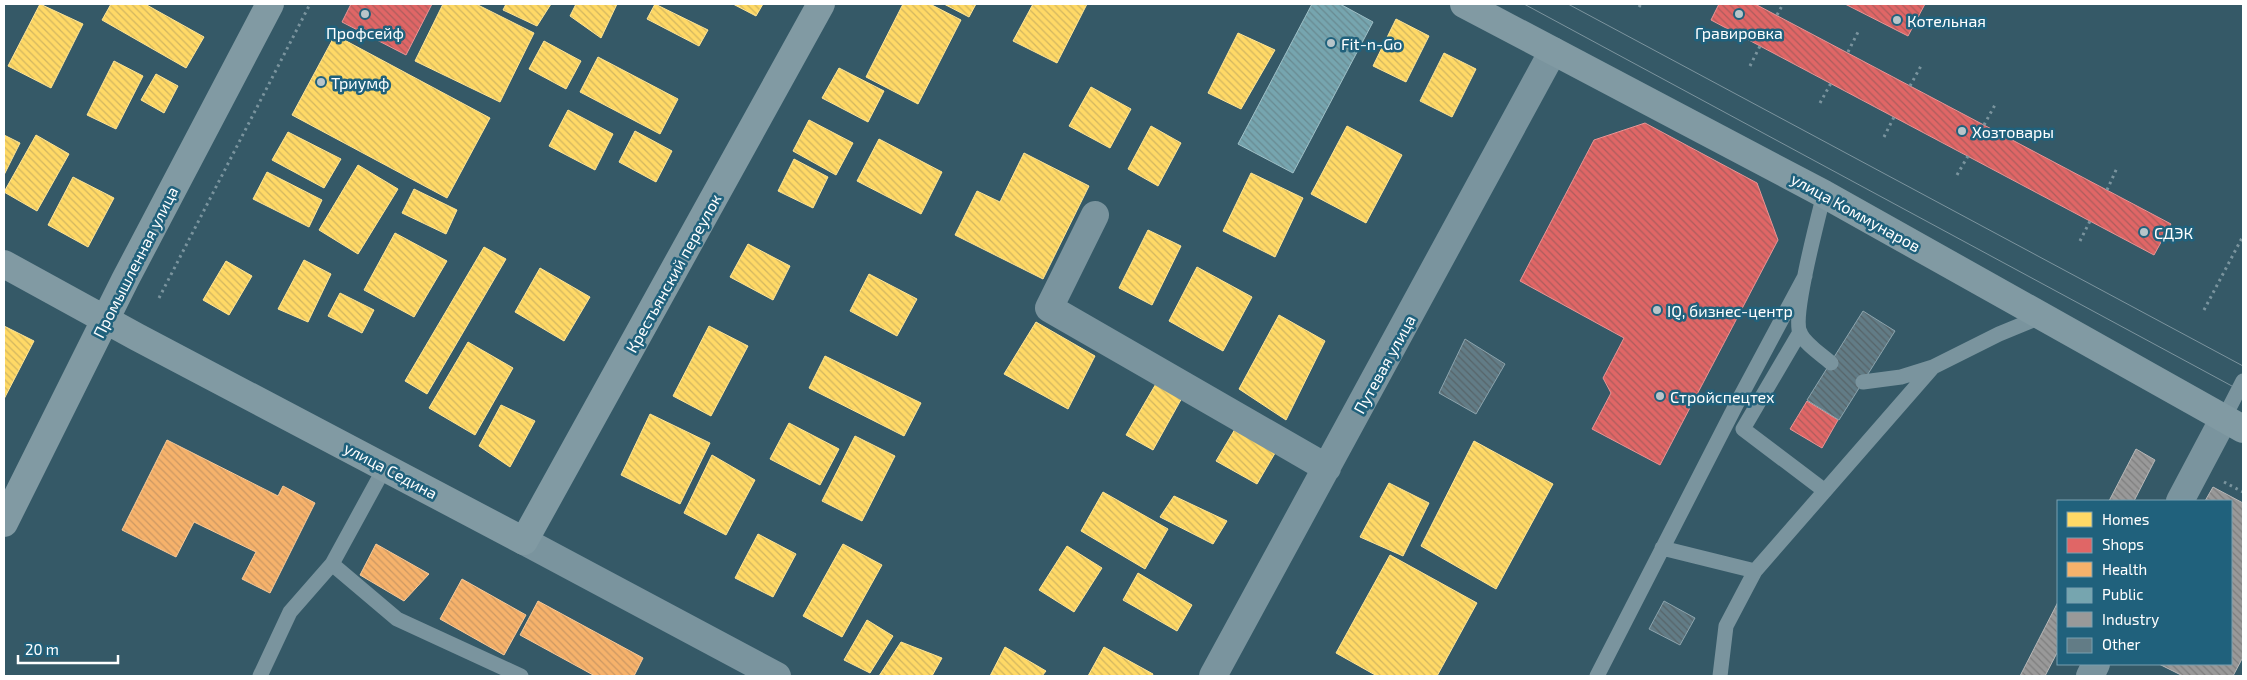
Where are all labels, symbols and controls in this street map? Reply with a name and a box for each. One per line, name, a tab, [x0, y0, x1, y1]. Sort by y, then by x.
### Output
marker: Профсейф	[359, 8, 371, 20]
marker: Гравировка	[1733, 8, 1745, 20]
place label: Котельная	[1907, 11, 1986, 30]
marker: Котельная	[1891, 14, 1903, 26]
place label: Профсейф	[326, 23, 404, 42]
place label: Гравировка	[1695, 23, 1783, 42]
place label: Fit-n-Go	[1341, 34, 1402, 53]
marker: Fit-n-Go	[1325, 37, 1337, 49]
place label: Триумф	[331, 73, 390, 93]
marker: Триумф	[315, 76, 327, 88]
place label: Хозтовары	[1972, 122, 2054, 141]
marker: Хозтовары	[1956, 125, 1968, 137]
street label: улица Коммунаров	[1788, 169, 1924, 256]
street label: Промышленная улица	[88, 183, 182, 341]
street label: Крестьянский переулок	[621, 190, 726, 356]
place label: СДЭК	[2154, 223, 2193, 242]
marker: СДЭК	[2138, 226, 2150, 238]
place label: IQ, бизнес-центр	[1667, 301, 1793, 321]
marker: IQ, бизнес-центр	[1651, 304, 1663, 316]
street label: Путевая улица	[1349, 311, 1420, 417]
place label: Стройспецтех	[1670, 387, 1775, 406]
marker: Стройспецтех	[1654, 390, 1666, 402]
street label: улица Седина	[341, 438, 441, 503]
legend	[2057, 500, 2232, 665]
text: Homes	[2102, 510, 2149, 528]
text: Shops	[2102, 535, 2144, 553]
text: Health	[2102, 560, 2147, 578]
text: Public	[2102, 585, 2143, 603]
text: Industry	[2102, 610, 2159, 628]
scale bar	[18, 632, 118, 664]
text: Other	[2102, 635, 2141, 653]
text: 20 m	[25, 640, 59, 658]

